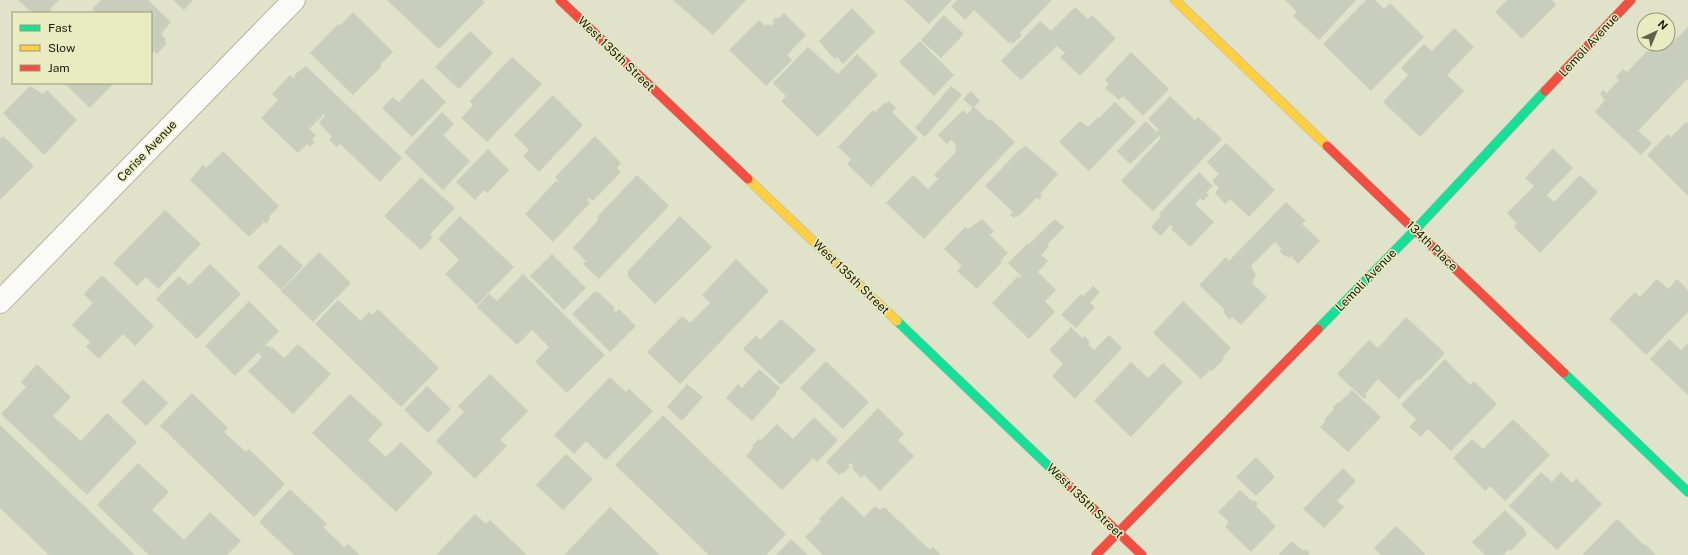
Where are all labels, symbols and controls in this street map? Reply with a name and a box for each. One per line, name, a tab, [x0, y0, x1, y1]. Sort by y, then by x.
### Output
street label: Lemoli Avenue	[1556, 10, 1622, 80]
legend	[12, 12, 152, 84]
north arrow	[1636, 12, 1676, 52]
street label: West 135th Street	[575, 14, 657, 94]
text: N	[1656, 18, 1670, 32]
text: Fast	[48, 21, 73, 35]
text: Slow	[48, 41, 76, 55]
text: Jam	[48, 61, 70, 75]
street label: Cerise Avenue	[114, 117, 180, 185]
street label: 134th Place	[1404, 218, 1461, 274]
street label: West 135th Street	[810, 237, 892, 317]
street label: Lemoli Avenue	[1333, 246, 1399, 314]
street label: West 135th Street	[1044, 461, 1126, 541]

